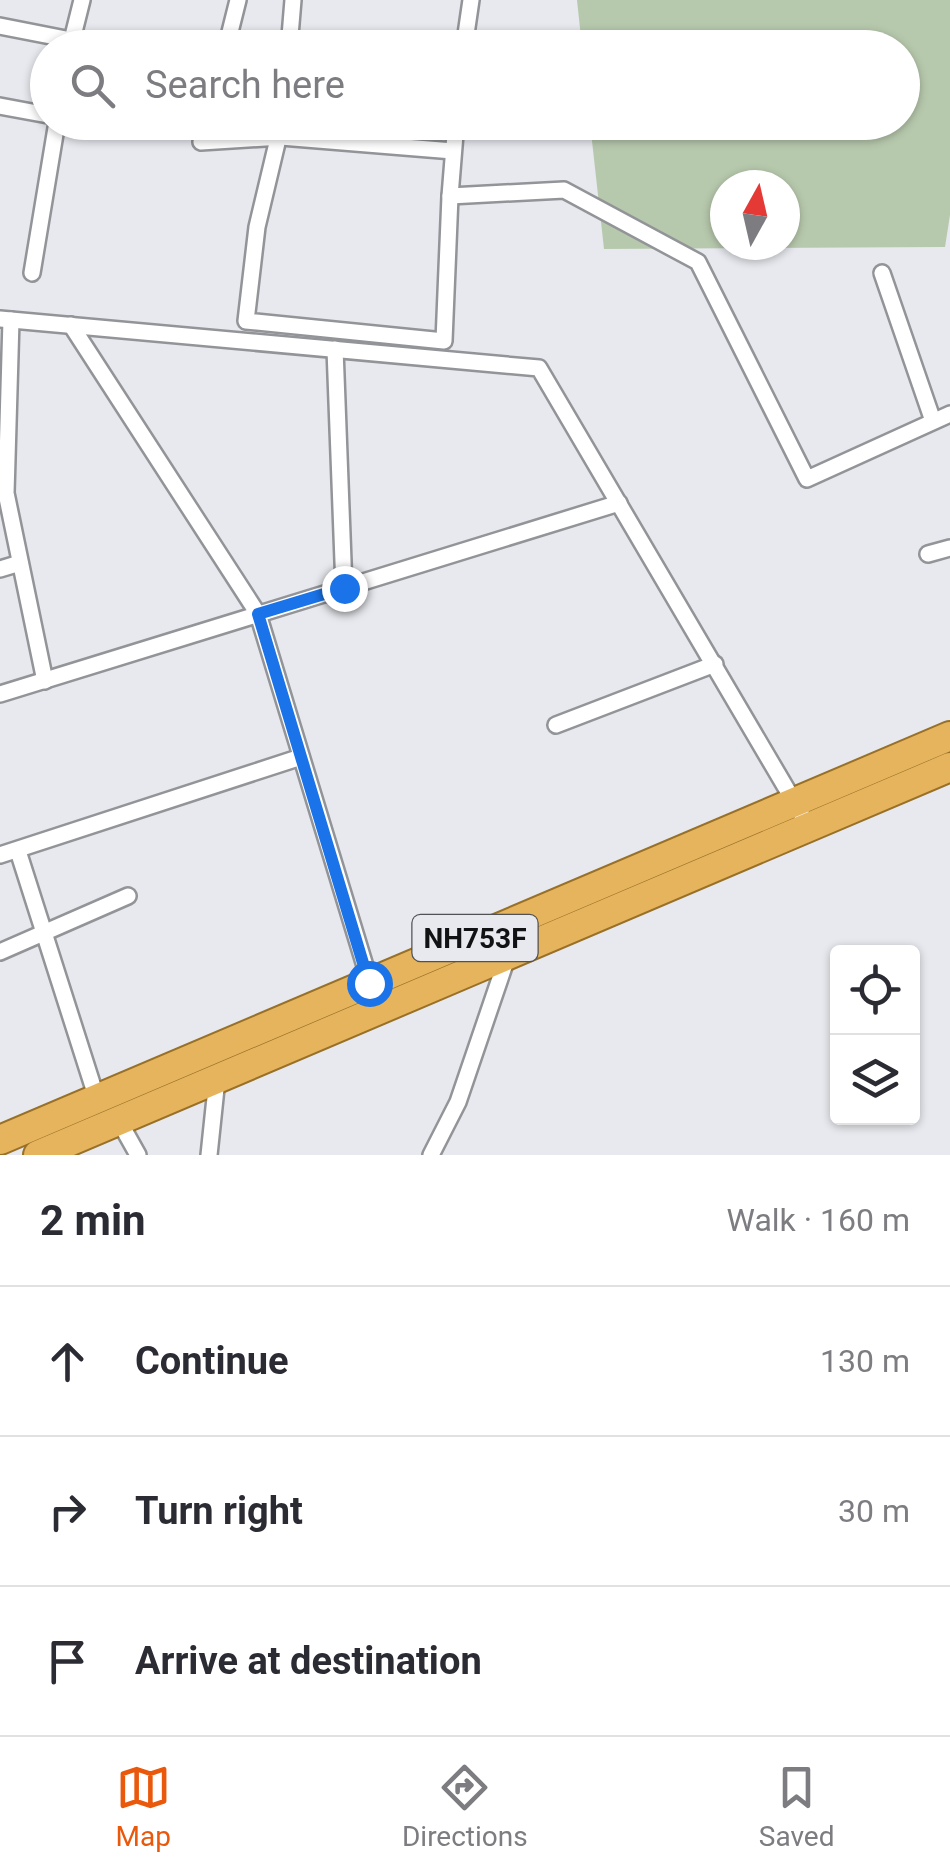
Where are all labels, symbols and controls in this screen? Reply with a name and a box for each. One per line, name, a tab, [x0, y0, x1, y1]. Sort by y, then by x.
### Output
search box	[30, 30, 920, 140]
icon: search	[65, 58, 120, 113]
text: Search here	[145, 63, 345, 107]
north arrow	[710, 170, 800, 260]
route end	[322, 566, 368, 612]
road number: NH753F	[412, 915, 538, 961]
map controls	[830, 945, 920, 1125]
button: locate	[830, 945, 920, 1035]
route start	[347, 961, 393, 1007]
button: layers	[830, 1035, 920, 1125]
text: 2 min	[40, 1196, 146, 1245]
text: Walk · 160 m	[727, 1201, 910, 1239]
icon: ahead	[40, 1334, 95, 1389]
text: Continue	[135, 1339, 289, 1383]
text: 130 m	[820, 1342, 910, 1380]
icon: right	[40, 1484, 95, 1539]
text: Turn right	[135, 1489, 303, 1533]
text: 30 m	[838, 1492, 910, 1530]
icon: arrive	[40, 1634, 95, 1689]
text: Arrive at destination	[135, 1639, 482, 1683]
tab: Map	[116, 1760, 171, 1853]
tab: Directions	[402, 1760, 528, 1853]
tab: Saved	[759, 1760, 834, 1853]

